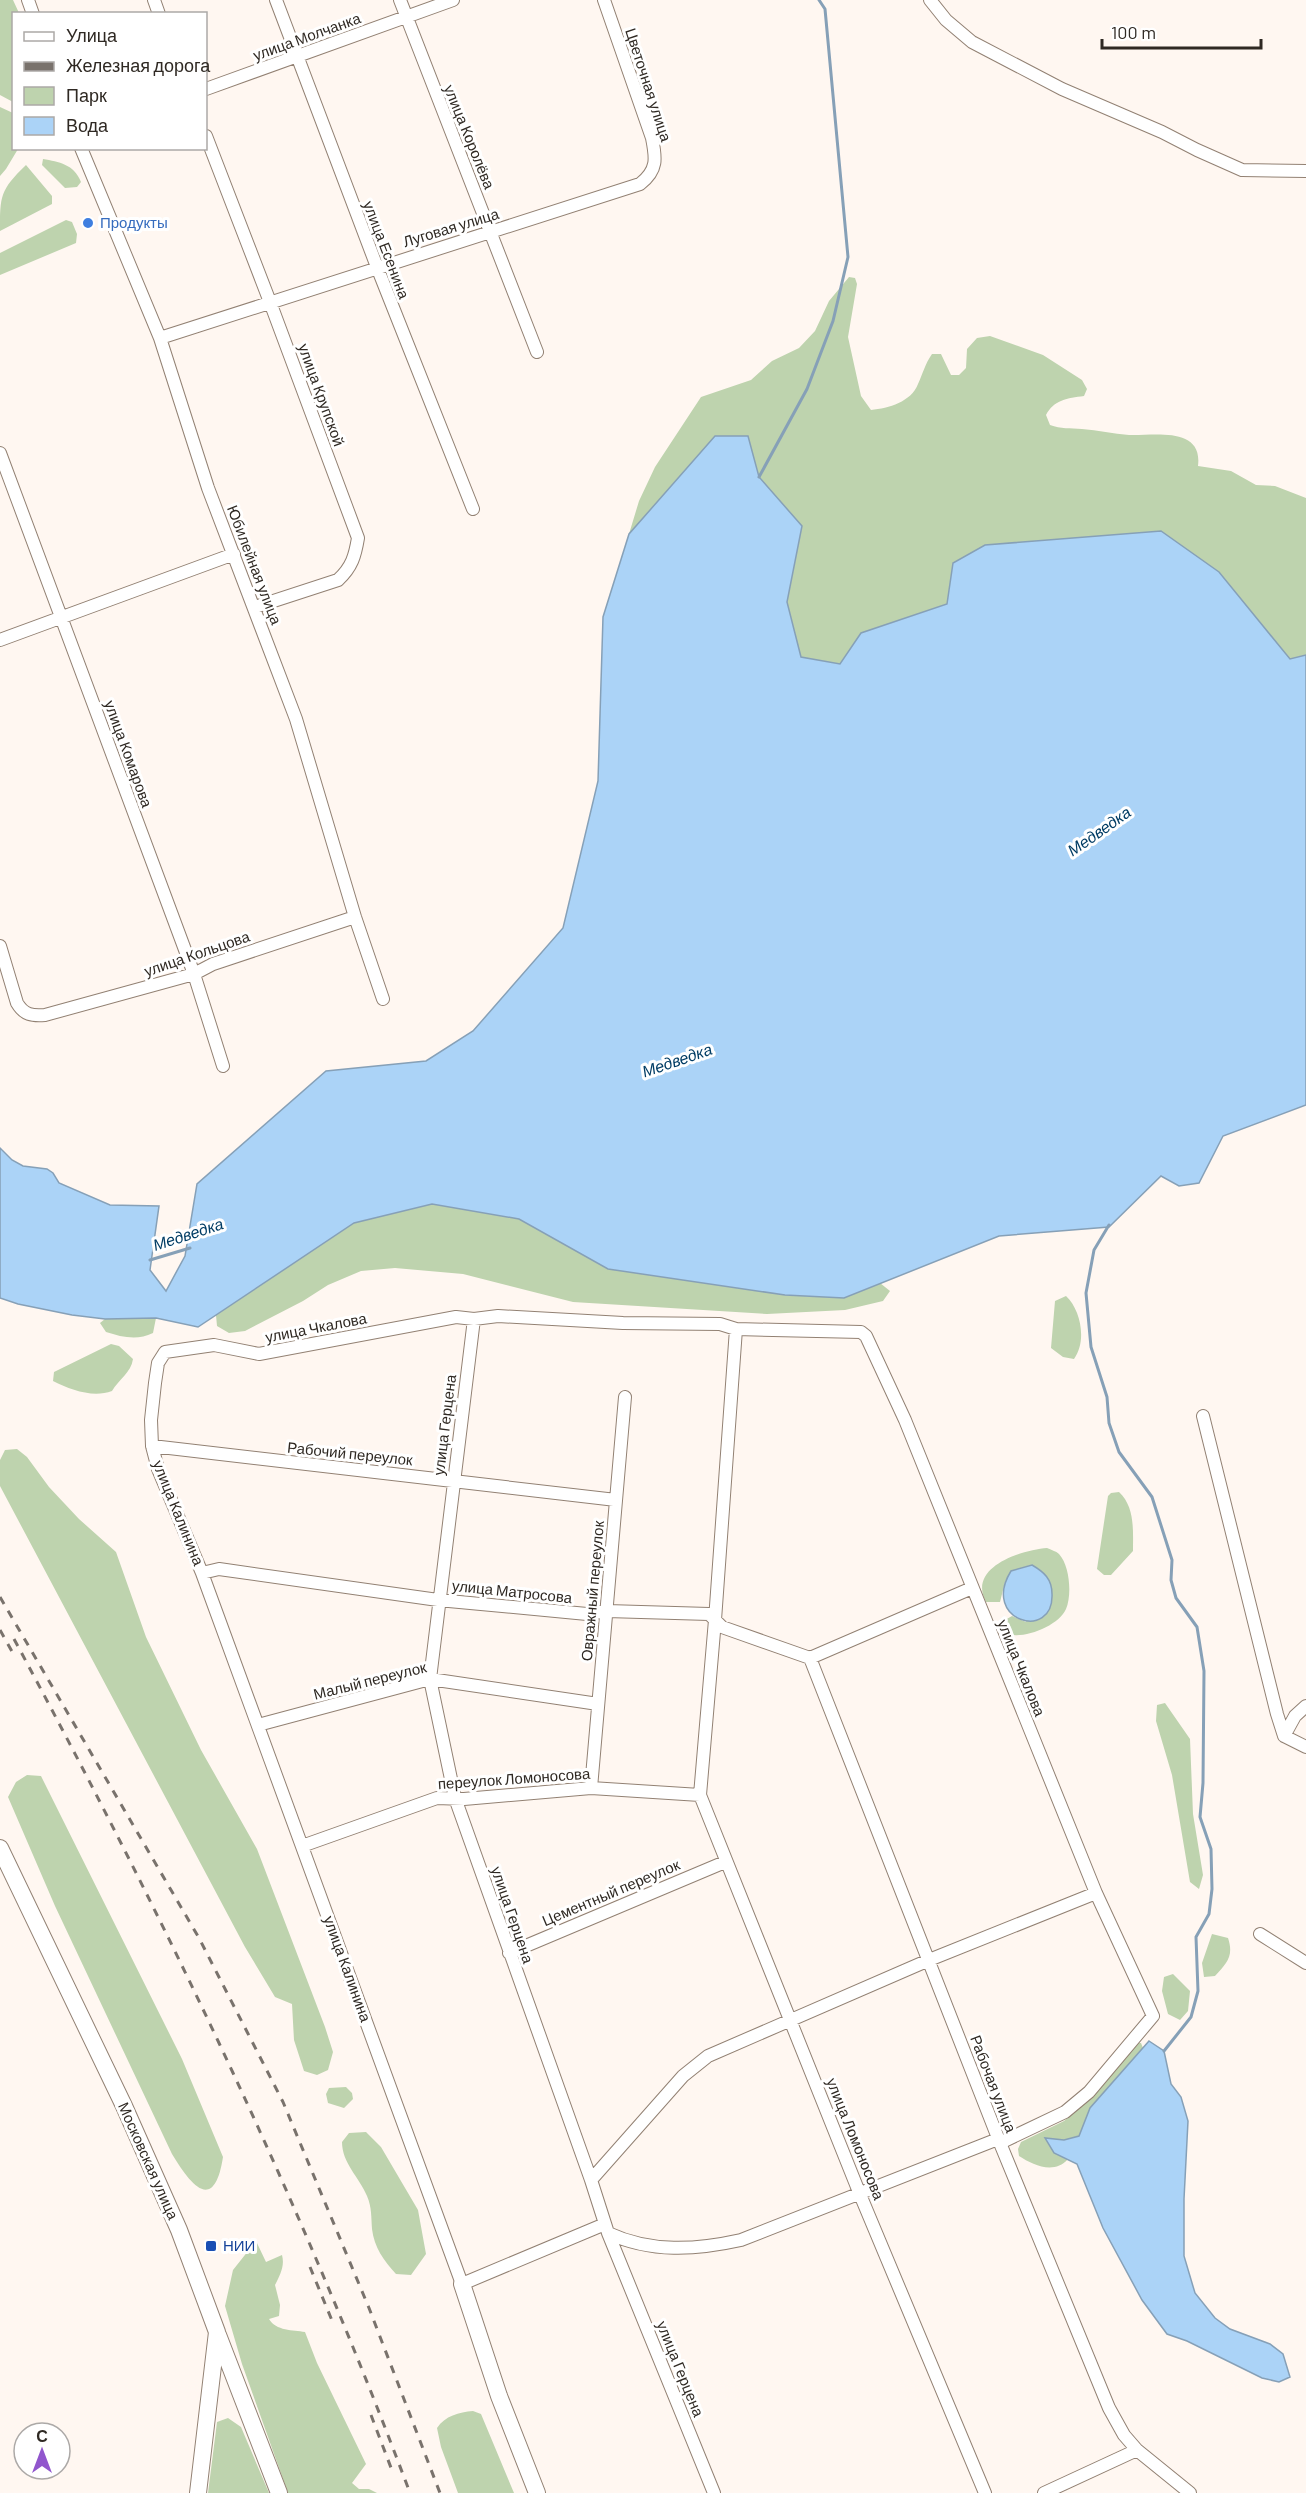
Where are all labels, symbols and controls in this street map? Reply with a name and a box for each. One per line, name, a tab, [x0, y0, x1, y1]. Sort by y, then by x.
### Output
street label: улица Молчанка	[250, 8, 363, 64]
legend	[12, 12, 207, 150]
scale bar	[1102, 12, 1261, 50]
text: 100 m	[1111, 21, 1156, 43]
text: Улица	[66, 24, 118, 46]
street label: Цветочная улица	[622, 26, 676, 144]
text: Железная дорога	[66, 54, 211, 76]
street label: улица Королёва	[441, 82, 499, 192]
text: Парк	[66, 84, 107, 106]
text: Вода	[66, 114, 109, 136]
street label: улица Есенина	[360, 198, 414, 302]
street label: Луговая улица	[401, 204, 502, 250]
place label: Продукты	[100, 213, 168, 231]
marker: Продукты	[81, 216, 95, 230]
street label: улица Крупской	[295, 341, 349, 448]
street label: Юбилейная улица	[224, 502, 286, 628]
street label: улица Комарова	[101, 698, 157, 810]
water label: Медведка	[1063, 802, 1134, 859]
street label: улица Кольцова	[142, 926, 252, 980]
water label: Медведка	[639, 1039, 714, 1080]
water label: Медведка	[150, 1213, 226, 1254]
street label: улица Чкалова	[264, 1308, 369, 1346]
street label: улица Герцена	[429, 1373, 459, 1476]
street label: Рабочий переулок	[287, 1437, 414, 1469]
street label: улица Калинина	[150, 1457, 208, 1568]
street label: Овражный переулок	[577, 1520, 607, 1662]
street label: улица Матросова	[451, 1576, 574, 1606]
street label: улица Чкалова	[994, 1617, 1050, 1719]
street label: Малый переулок	[311, 1657, 429, 1703]
street label: переулок Ломоносова	[437, 1764, 591, 1792]
street label: Цементный переулок	[539, 1855, 682, 1929]
street label: улица Герцена	[488, 1864, 538, 1966]
street label: улица Калинина	[320, 1913, 376, 2025]
street label: Рабочая улица	[967, 2032, 1021, 2136]
street label: улица Ломоносова	[823, 2075, 889, 2203]
street label: Московская улица	[115, 2099, 183, 2223]
place label: НИИ	[223, 2236, 255, 2254]
marker: НИИ	[204, 2239, 218, 2253]
street label: улица Герцена	[654, 2318, 709, 2420]
north arrow	[12, 2421, 72, 2481]
text: С	[36, 2426, 48, 2445]

